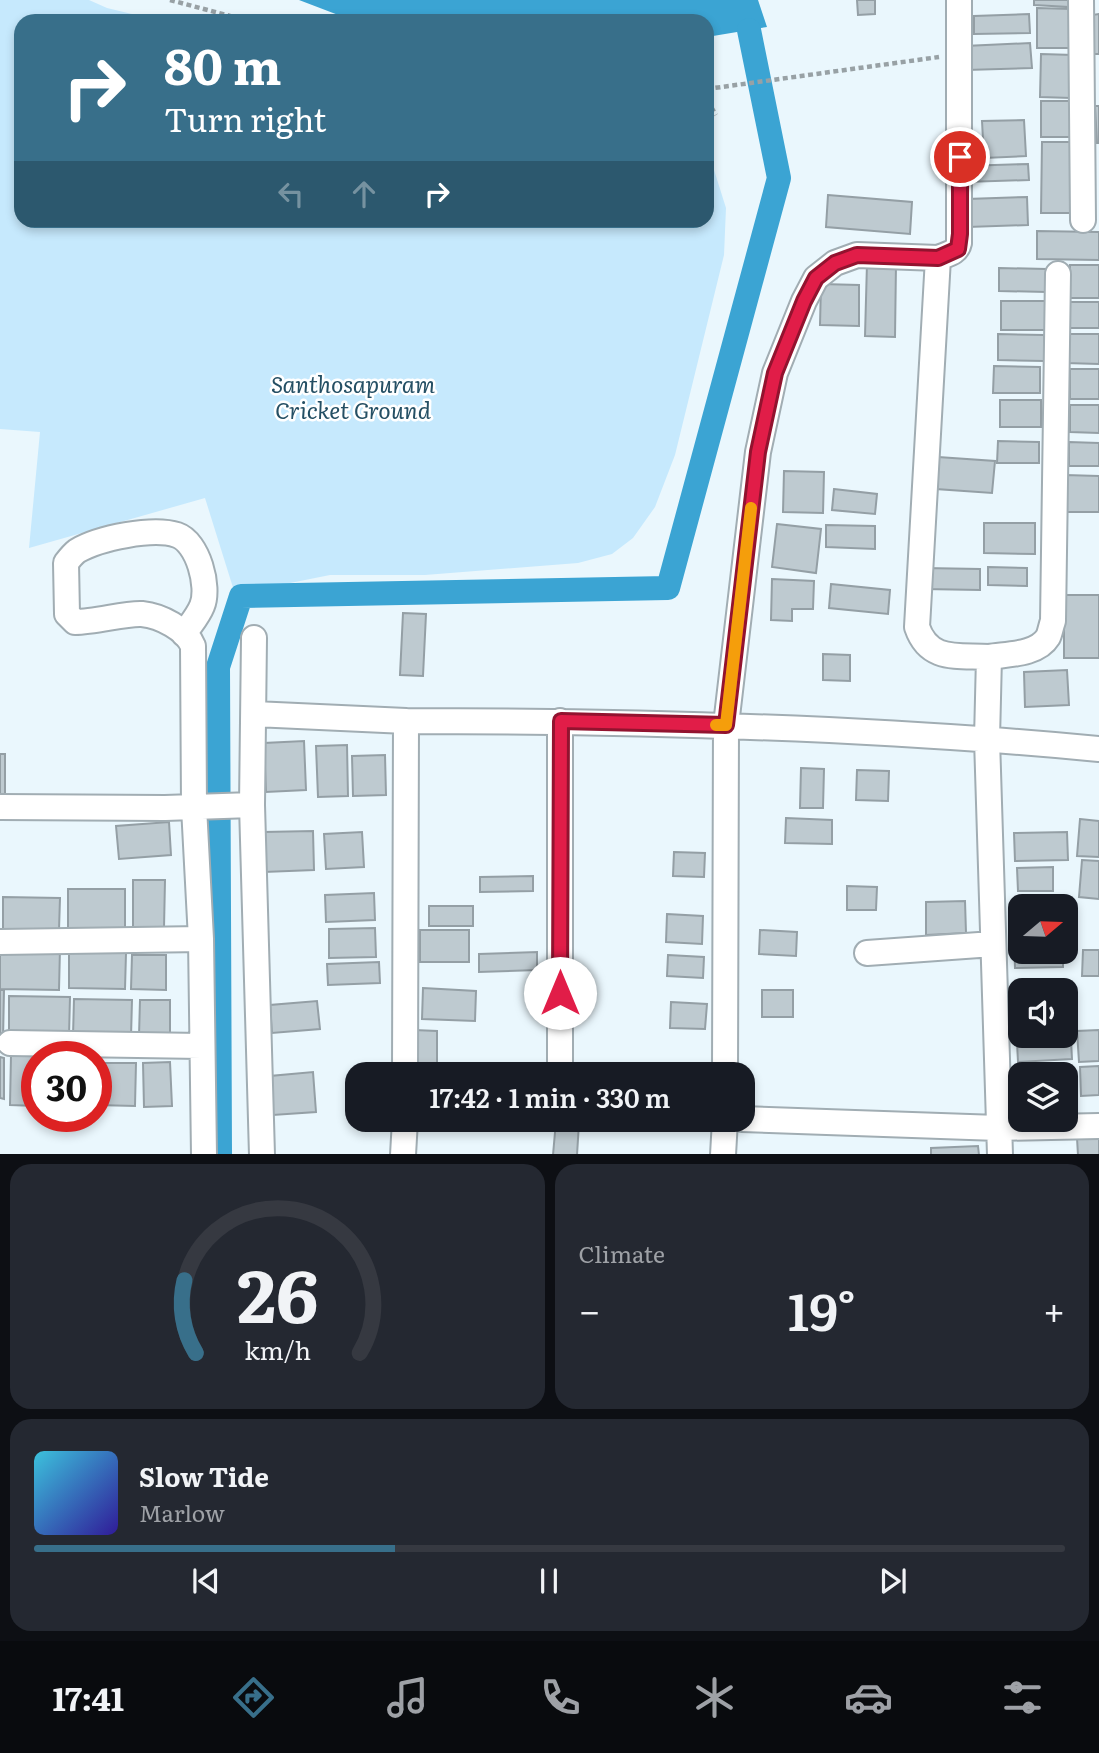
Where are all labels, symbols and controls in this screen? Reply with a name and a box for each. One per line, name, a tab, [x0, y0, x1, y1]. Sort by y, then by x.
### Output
text: 80 m	[164, 27, 282, 100]
icon: right	[49, 42, 140, 133]
text: Turn right	[164, 94, 326, 142]
pin	[930, 127, 990, 187]
icon: arrive	[941, 138, 979, 176]
icon: left	[272, 175, 310, 213]
icon: ahead	[345, 175, 383, 213]
icon: right	[418, 175, 456, 213]
park label: Santhosapuram Cricket Ground	[271, 366, 435, 426]
north arrow	[1008, 894, 1078, 964]
map controls	[1008, 894, 1078, 1132]
position arrow	[523, 956, 597, 1030]
button: sound	[1008, 978, 1078, 1048]
speed limit sign: 30	[21, 1041, 112, 1132]
button: layers	[1008, 1062, 1078, 1132]
text: 17:42 · 1 min · 330 m	[430, 1077, 670, 1116]
text: Climate	[579, 1236, 665, 1270]
text: 26	[236, 1237, 318, 1345]
text: 19°	[788, 1270, 856, 1347]
text: −	[579, 1280, 601, 1337]
text: +	[1043, 1280, 1065, 1337]
text: km/h	[244, 1330, 311, 1367]
text: Slow Tide	[139, 1456, 269, 1495]
text: Marlow	[139, 1495, 225, 1529]
icon: previous	[187, 1562, 225, 1600]
icon: pause	[530, 1562, 568, 1600]
icon: next	[874, 1562, 912, 1600]
text: 17:41	[52, 1673, 124, 1721]
icon: directions	[229, 1673, 278, 1722]
icon: music	[383, 1673, 432, 1722]
icon: phone	[536, 1673, 585, 1722]
icon: climate	[690, 1673, 739, 1722]
icon: car	[844, 1673, 893, 1722]
icon: filters	[998, 1673, 1047, 1722]

